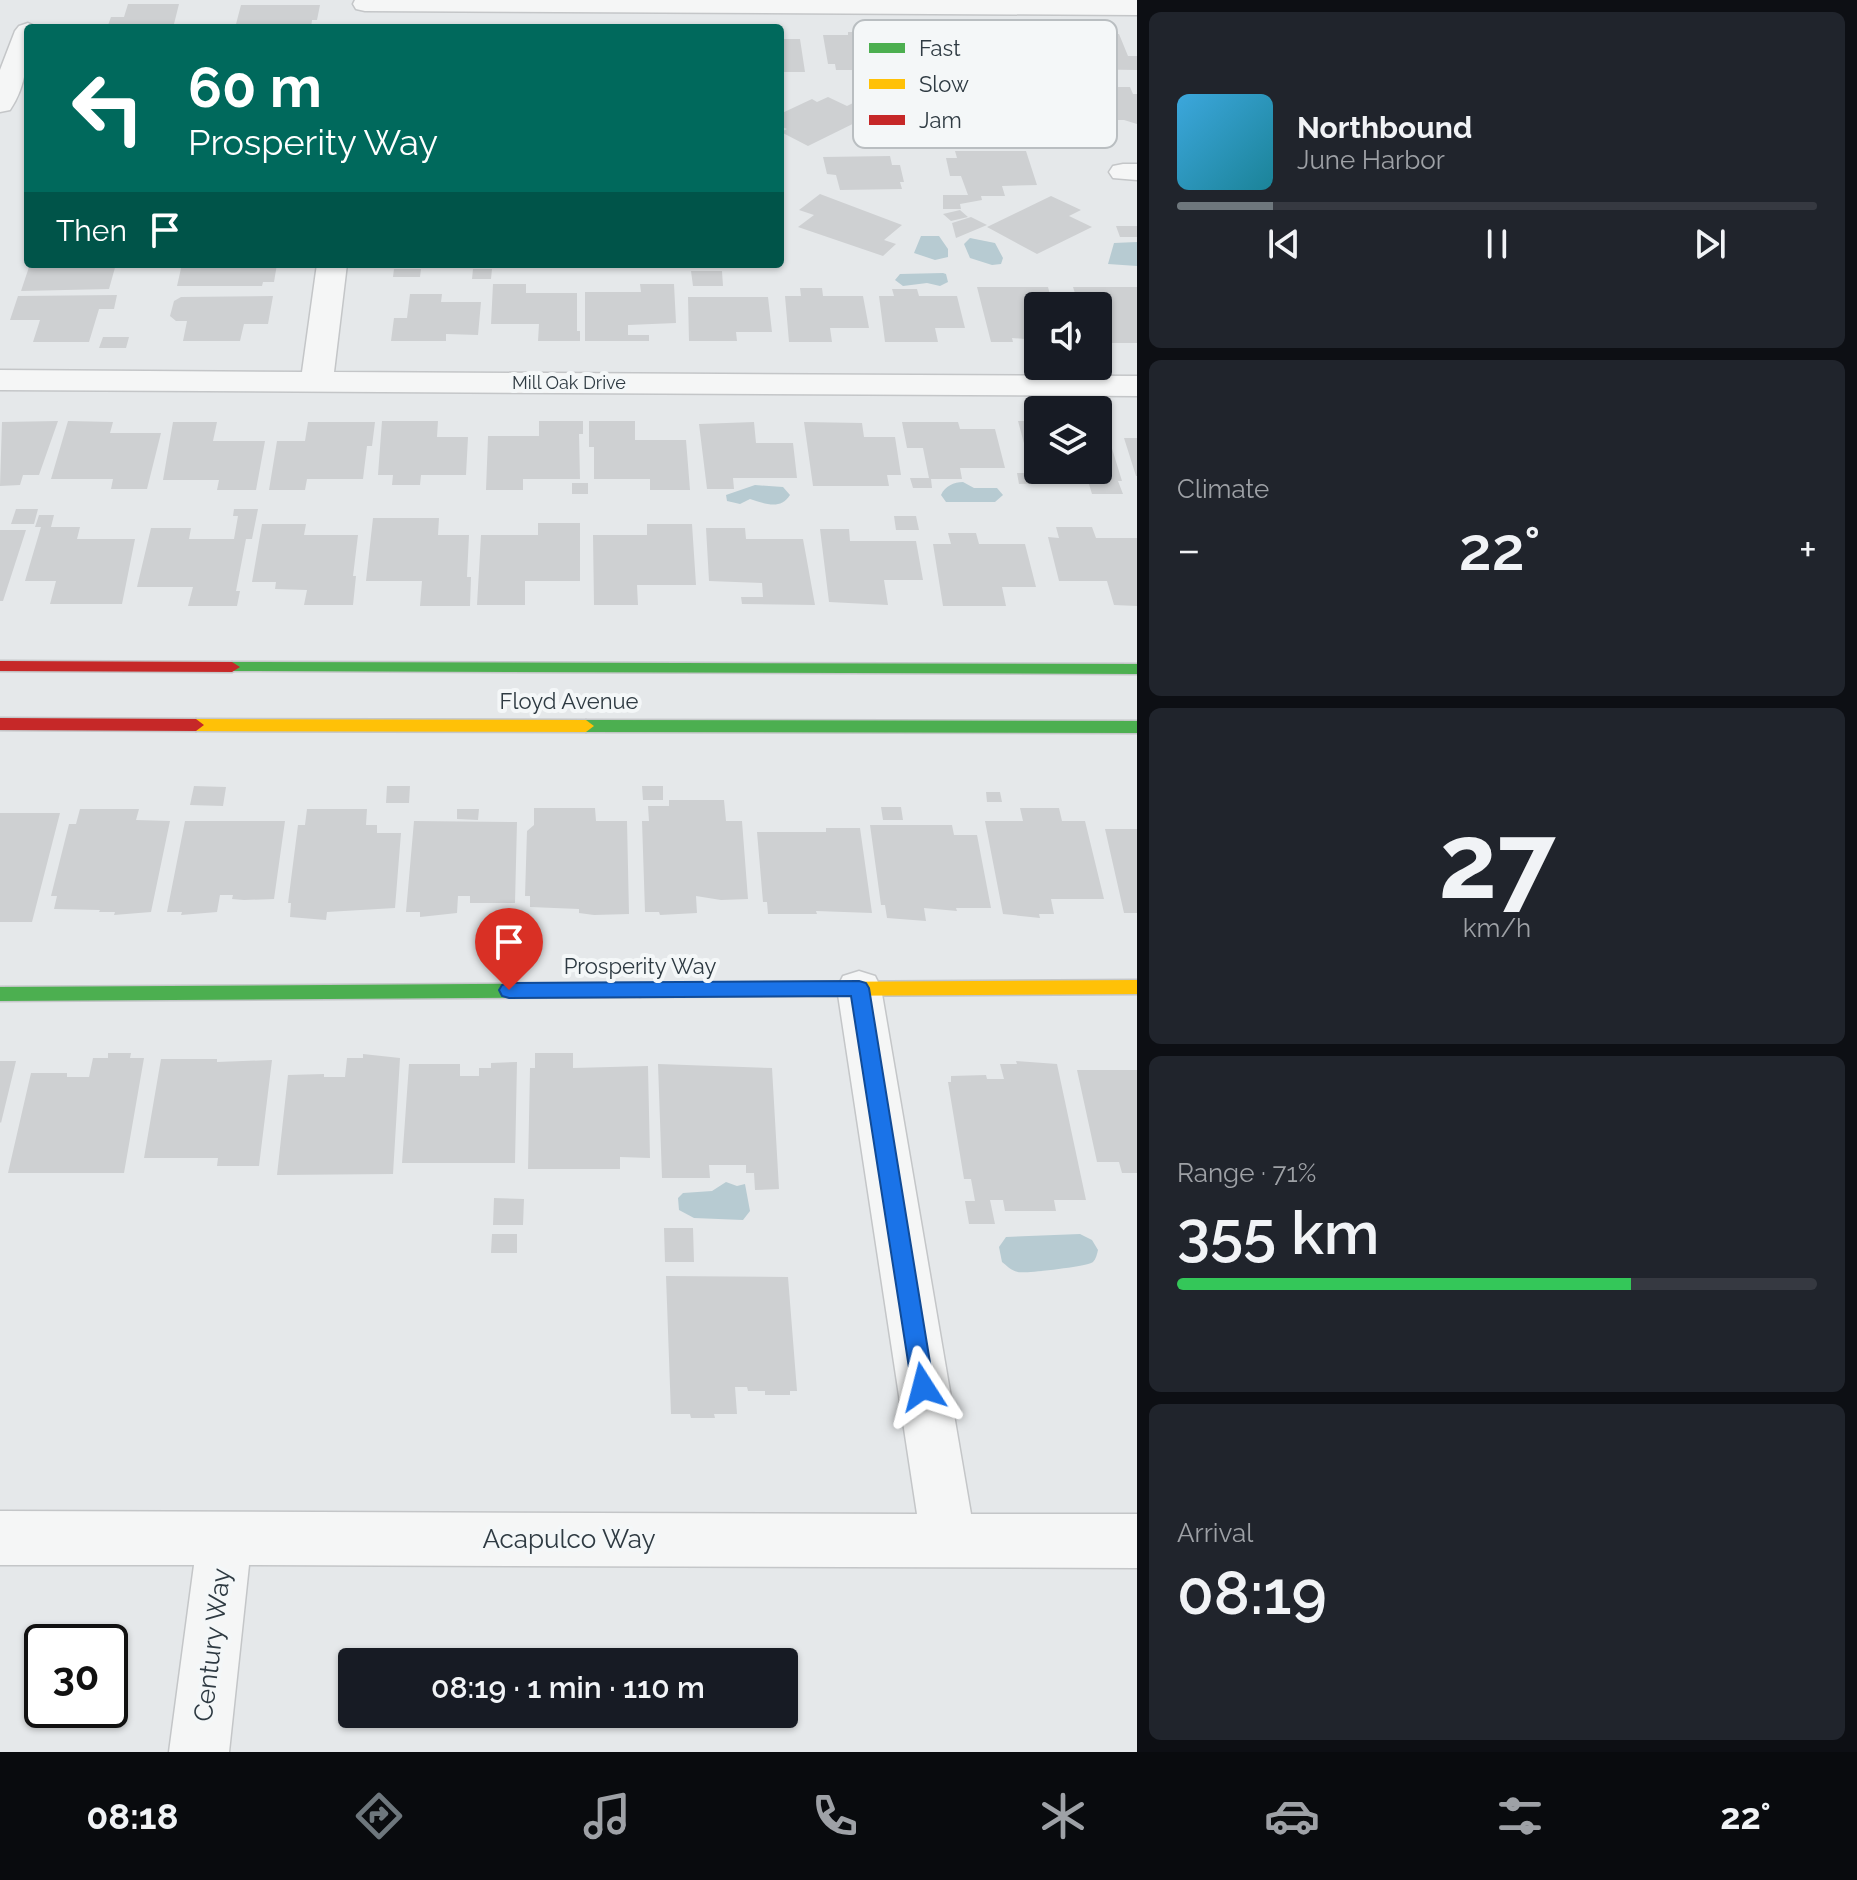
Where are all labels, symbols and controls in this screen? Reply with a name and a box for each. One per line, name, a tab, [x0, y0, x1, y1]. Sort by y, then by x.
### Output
legend	[853, 20, 1117, 148]
text: Fast	[919, 35, 961, 61]
text: 60 m	[188, 54, 322, 120]
icon: left	[56, 56, 160, 160]
text: Slow	[919, 71, 969, 97]
text: Jam	[919, 107, 962, 133]
text: Northbound	[1297, 110, 1472, 145]
text: Prosperity Way	[188, 121, 438, 163]
text: June Harbor	[1297, 145, 1445, 175]
icon: arrive	[143, 208, 187, 252]
text: Then	[56, 213, 127, 248]
icon: previous	[1262, 222, 1306, 266]
icon: pause	[1475, 222, 1519, 266]
icon: next	[1688, 222, 1732, 266]
map controls	[1024, 292, 1112, 484]
button: sound	[1024, 292, 1112, 380]
street label: Mill Oak Drive	[512, 372, 626, 393]
button: layers	[1024, 396, 1112, 484]
text: Climate	[1177, 474, 1269, 504]
text: 22°	[1459, 514, 1541, 584]
text: −	[1177, 524, 1201, 575]
text: +	[1799, 524, 1817, 575]
street label: Floyd Avenue	[500, 688, 639, 714]
text: 27	[1438, 800, 1556, 922]
pin	[475, 908, 543, 990]
text: km/h	[1463, 913, 1531, 943]
icon: arrive	[487, 920, 531, 964]
street label: Prosperity Way	[564, 953, 716, 979]
text: Range · 71%	[1177, 1158, 1316, 1188]
text: 355 km	[1177, 1198, 1379, 1268]
position arrow	[881, 1345, 965, 1429]
text: Arrival	[1177, 1518, 1253, 1548]
street label: Acapulco Way	[482, 1524, 656, 1554]
text: 08:19	[1177, 1558, 1327, 1628]
street label: Century Way	[188, 1567, 236, 1723]
speed limit sign: 30	[24, 1624, 128, 1728]
text: 08:19 · 1 min · 110 m	[431, 1670, 705, 1705]
icon: directions	[351, 1788, 407, 1844]
icon: music	[579, 1788, 635, 1844]
icon: phone	[807, 1788, 863, 1844]
icon: climate	[1035, 1788, 1091, 1844]
icon: car	[1264, 1788, 1320, 1844]
icon: filters	[1492, 1788, 1548, 1844]
text: 08:18	[86, 1795, 178, 1837]
text: 22°	[1720, 1795, 1771, 1837]

